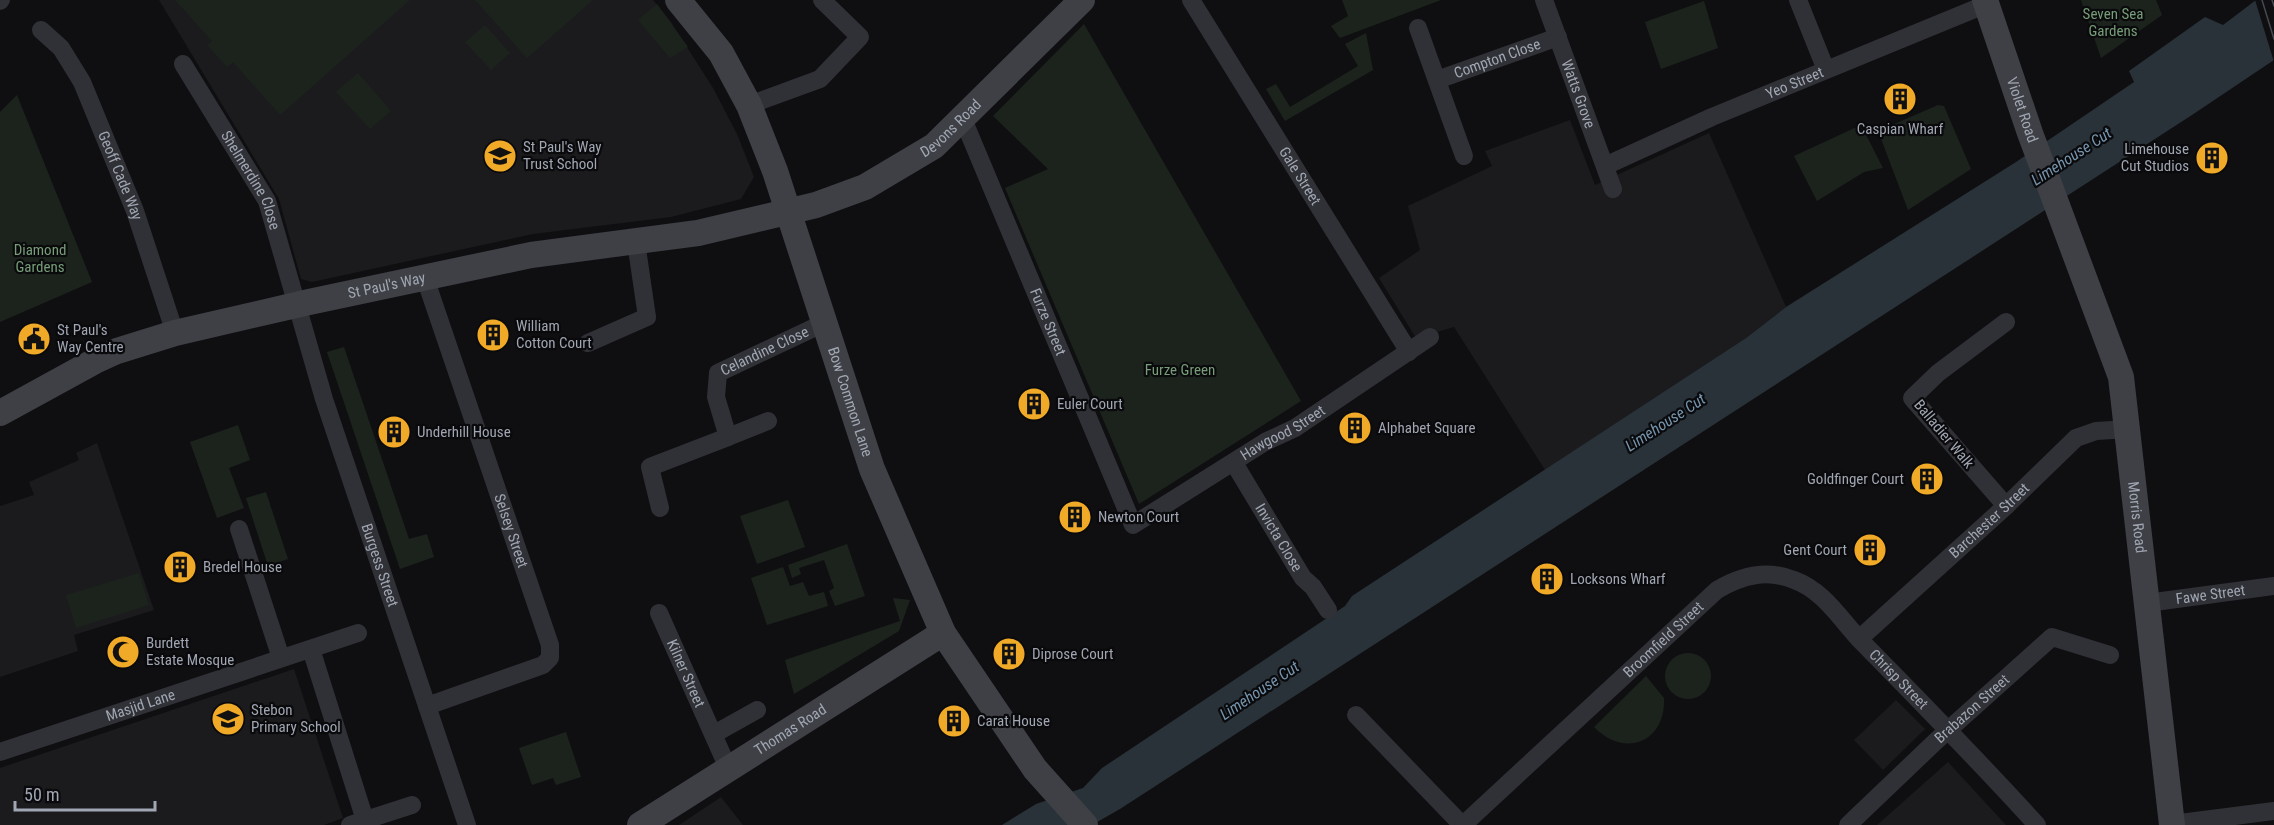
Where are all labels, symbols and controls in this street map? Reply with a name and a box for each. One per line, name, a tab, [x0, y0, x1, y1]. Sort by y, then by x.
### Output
park label: Seven Sea Gardens	[2083, 5, 2143, 40]
street label: Compton Close	[1452, 35, 1543, 82]
street label: Watts Grove	[1558, 57, 1599, 131]
street label: Yeo Street	[1763, 63, 1826, 103]
street label: Violet Road	[2003, 75, 2042, 145]
building icon: Caspian Wharf	[1882, 81, 1918, 117]
street label: Devons Road	[917, 96, 985, 161]
place label: Caspian Wharf	[1857, 120, 1944, 138]
water label: Limehouse Cut	[2028, 123, 2115, 189]
street label: Shelmerdine Close	[217, 127, 284, 232]
street label: Geoff Cade Way	[94, 128, 146, 222]
school or university icon: St Paul's Way Trust School	[482, 138, 518, 174]
place label: St Paul's Way Trust School	[523, 138, 602, 173]
place label: Limehouse Cut Studios	[2121, 140, 2189, 175]
building icon: Limehouse Cut Studios	[2194, 140, 2230, 176]
street label: Gale Street	[1275, 144, 1325, 208]
park label: Diamond Gardens	[14, 241, 66, 276]
street label: St Paul's Way	[346, 269, 427, 303]
street label: Furze Street	[1026, 286, 1070, 358]
building icon: William Cotton Court	[475, 317, 511, 353]
place label: William Cotton Court	[516, 317, 592, 352]
public building icon: St Paul's Way Centre	[16, 321, 52, 357]
place label: St Paul's Way Centre	[57, 321, 124, 356]
street label: Celandine Close	[717, 323, 811, 380]
street label: Bow Common Lane	[824, 345, 876, 459]
park label: Furze Green	[1145, 361, 1215, 379]
building icon: Euler Court	[1016, 386, 1052, 422]
water label: Limehouse Cut	[1622, 389, 1709, 455]
place label: Euler Court	[1057, 395, 1123, 413]
street label: Balladier Walk	[1910, 396, 1978, 472]
street label: Hawgood Street	[1237, 401, 1328, 464]
building icon: Alphabet Square	[1337, 410, 1373, 446]
building icon: Underhill House	[376, 414, 412, 450]
place label: Alphabet Square	[1378, 419, 1475, 437]
place label: Underhill House	[417, 423, 511, 441]
building icon: Goldfinger Court	[1909, 461, 1945, 497]
place label: Goldfinger Court	[1807, 470, 1904, 488]
street label: Barchester Street	[1945, 479, 2033, 562]
street label: Morris Road	[2124, 481, 2150, 554]
street label: Selsey Street	[490, 491, 532, 570]
building icon: Newton Court	[1057, 499, 1093, 535]
street label: Invicta Close	[1251, 500, 1306, 575]
place label: Newton Court	[1098, 508, 1179, 526]
street label: Burgess Street	[357, 521, 402, 609]
building icon: Gent Court	[1852, 532, 1888, 568]
place label: Gent Court	[1783, 541, 1847, 559]
building icon: Bredel House	[162, 549, 198, 585]
place label: Bredel House	[203, 558, 282, 576]
building icon: Locksons Wharf	[1529, 561, 1565, 597]
place label: Locksons Wharf	[1570, 570, 1666, 588]
street label: Fawe Street	[2175, 581, 2246, 608]
street label: Broomfield Street	[1619, 598, 1707, 681]
mosque icon: Burdett Estate Mosque	[105, 634, 141, 670]
place label: Burdett Estate Mosque	[146, 634, 234, 669]
street label: Kilner Street	[663, 636, 709, 710]
building icon: Diprose Court	[991, 636, 1027, 672]
place label: Diprose Court	[1032, 645, 1113, 663]
street label: Chrisp Street	[1865, 646, 1932, 713]
water label: Limehouse Cut	[1216, 657, 1303, 724]
street label: Brabazon Street	[1931, 671, 2013, 747]
street label: Masjid Lane	[104, 685, 177, 725]
street label: Thomas Road	[751, 700, 830, 759]
school or university icon: Stebon Primary School	[210, 701, 246, 737]
place label: Stebon Primary School	[251, 701, 341, 736]
building icon: Carat House	[936, 703, 972, 739]
place label: Carat House	[977, 712, 1050, 730]
scale bar	[15, 774, 154, 812]
text: 50 m	[24, 784, 59, 805]

